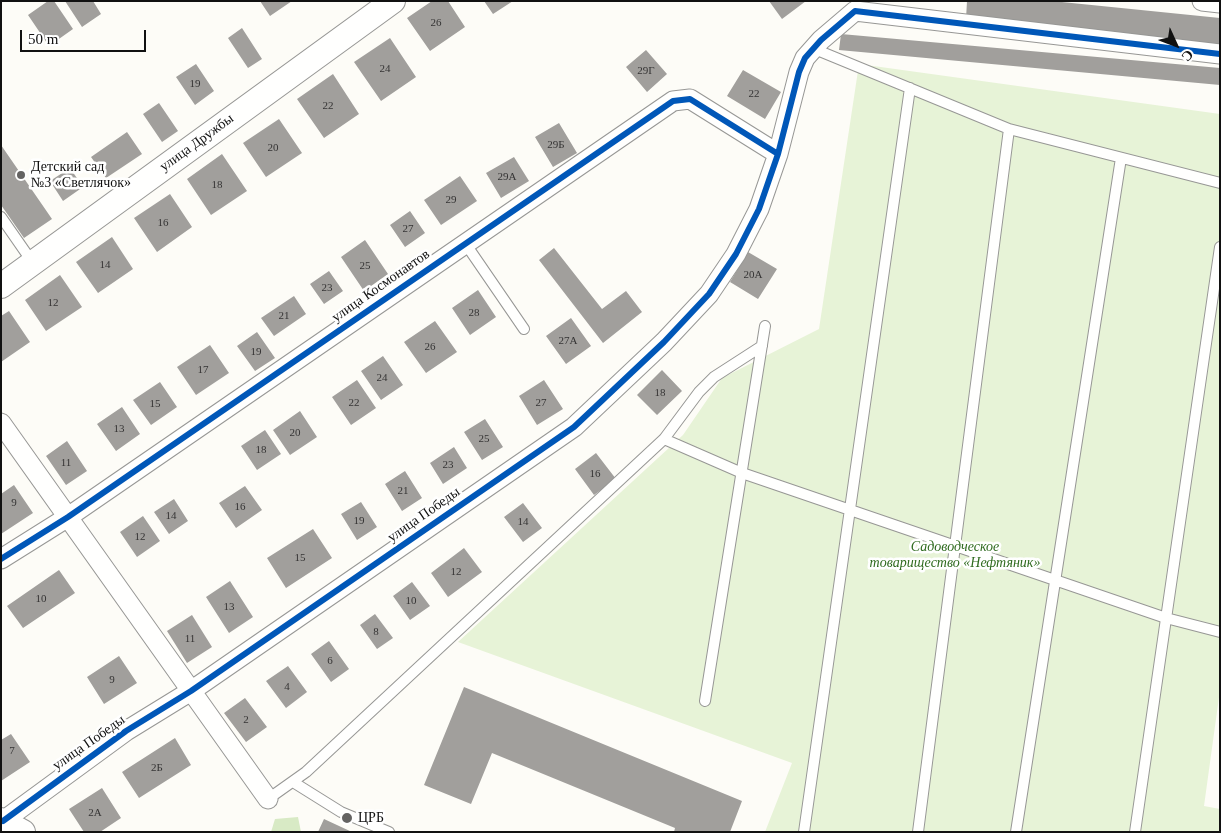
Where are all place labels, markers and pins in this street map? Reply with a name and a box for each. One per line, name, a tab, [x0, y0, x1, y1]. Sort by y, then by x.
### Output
place label: Детский сад №3 «Светлячок»	[31, 159, 131, 192]
marker: Детский сад №3 «Светлячок»	[15, 169, 27, 181]
place label: ЦРБ	[358, 810, 384, 826]
marker: ЦРБ	[340, 811, 354, 825]

